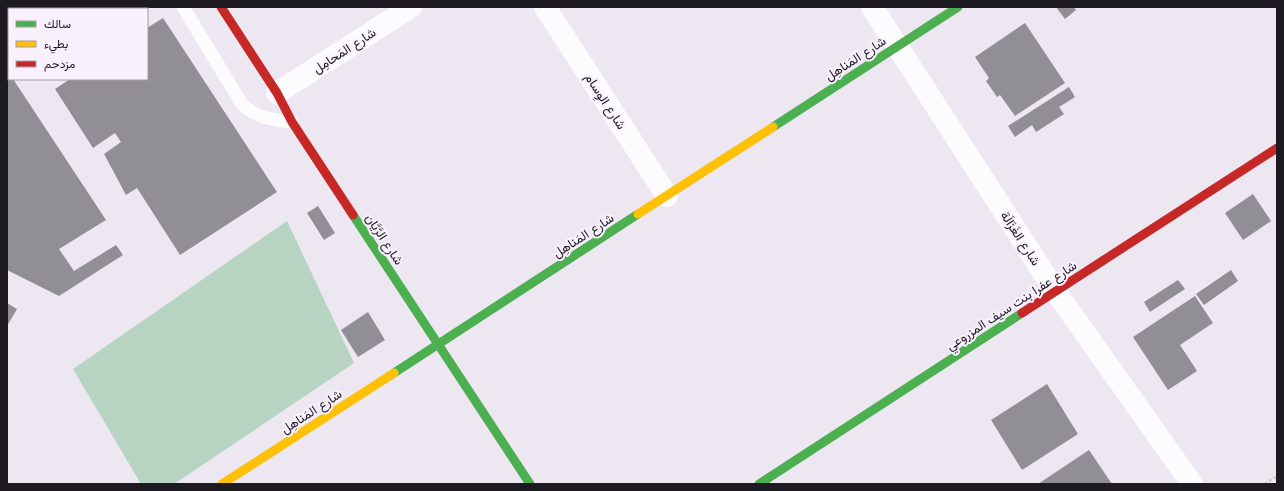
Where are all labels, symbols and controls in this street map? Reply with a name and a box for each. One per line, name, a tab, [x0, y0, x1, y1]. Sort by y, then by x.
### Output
legend	[8, 8, 148, 80]
text: سالك	[44, 17, 71, 31]
street label: شارع المَحامِل	[310, 25, 380, 78]
street label: شارع المَناهِل	[822, 33, 890, 85]
text: بطيء	[44, 37, 68, 54]
text: مزدحم	[44, 57, 75, 72]
street label: شارع الوِسام	[579, 70, 629, 134]
street label: شارع الغَزَالَة	[996, 208, 1044, 269]
street label: شارع المَناهِل	[550, 210, 618, 262]
street label: شارع الرَّيَّان	[361, 211, 407, 269]
street label: شارع عفرا بنت سيف المزروعي	[943, 258, 1081, 356]
street label: شارع المَناهِل	[278, 386, 346, 438]

